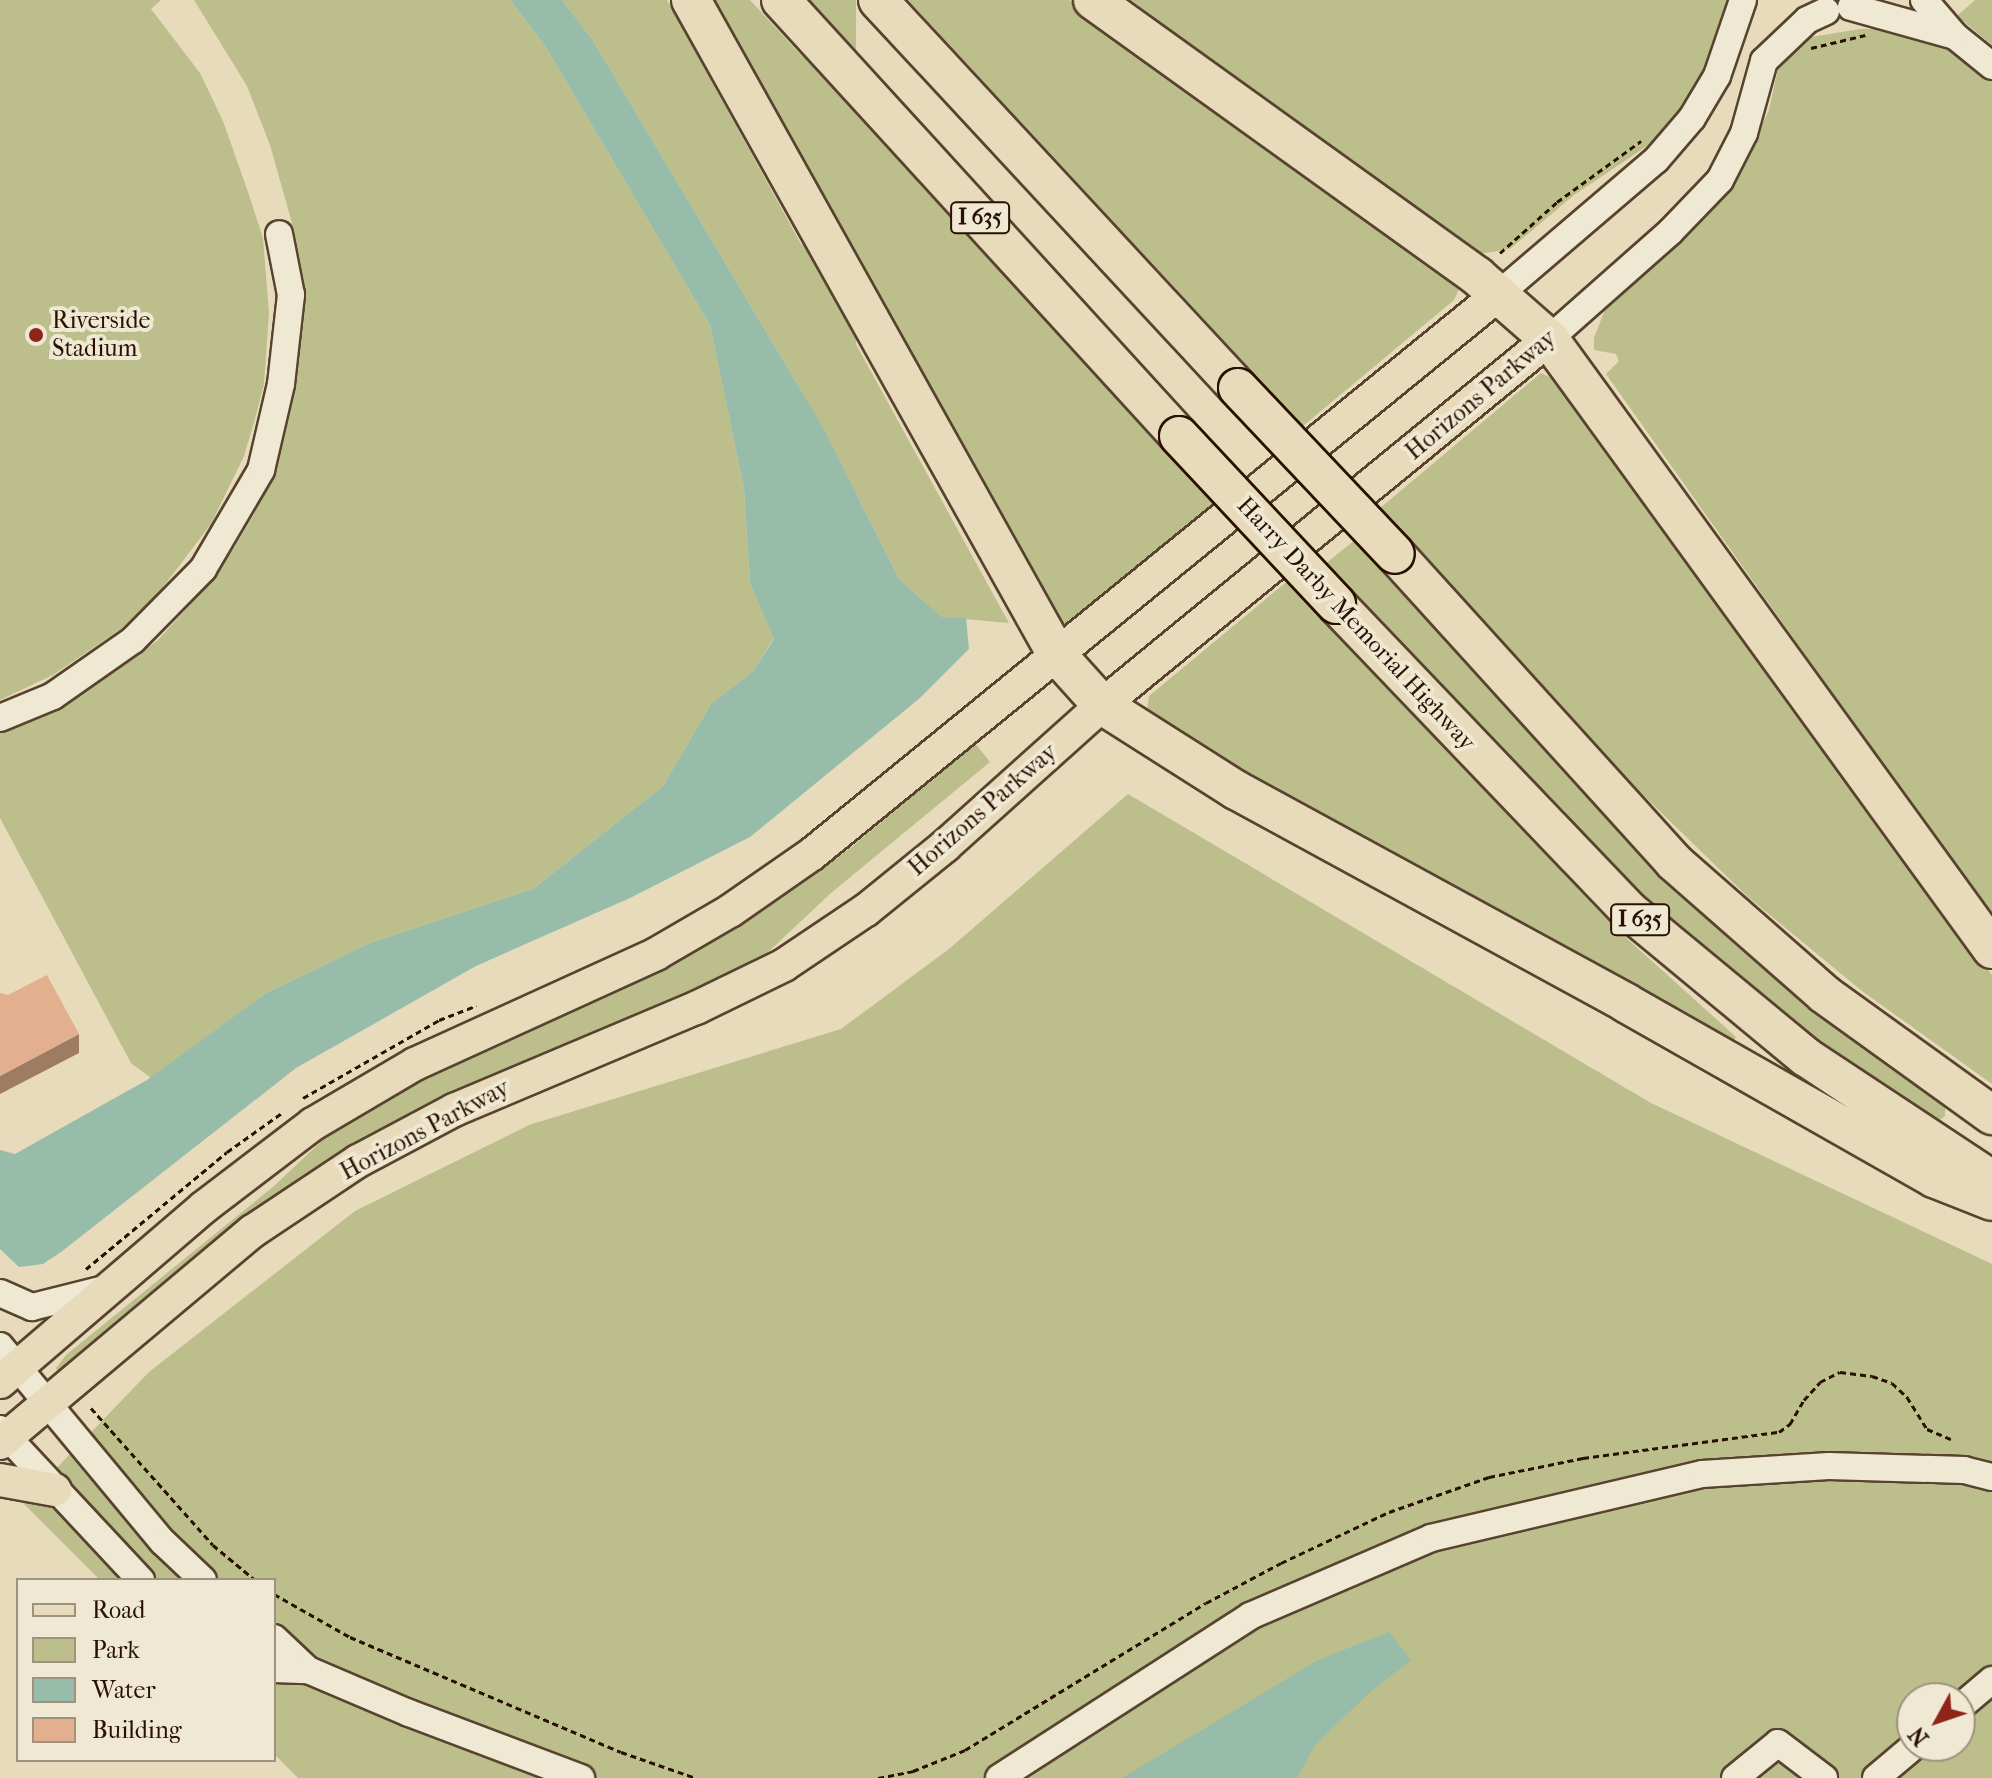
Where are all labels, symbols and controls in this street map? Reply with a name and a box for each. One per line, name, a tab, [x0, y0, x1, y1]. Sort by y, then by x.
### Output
road number: I 635	[950, 200, 1010, 236]
place label: Riverside Stadium	[52, 307, 150, 363]
street label: Horizons Parkway	[1400, 324, 1562, 466]
marker: Riverside Stadium	[27, 326, 45, 344]
street label: Harry Darby Memorial Highway	[1231, 491, 1481, 757]
street label: Horizons Parkway	[903, 738, 1063, 882]
road number: I 635	[1610, 902, 1670, 938]
street label: Horizons Parkway	[336, 1073, 514, 1187]
legend	[16, 1578, 276, 1762]
text: Road	[92, 1596, 145, 1624]
text: Park	[92, 1636, 140, 1664]
text: Water	[92, 1676, 156, 1704]
north arrow	[1896, 1682, 1976, 1762]
text: Building	[92, 1716, 182, 1744]
text: N	[1904, 1721, 1934, 1751]

